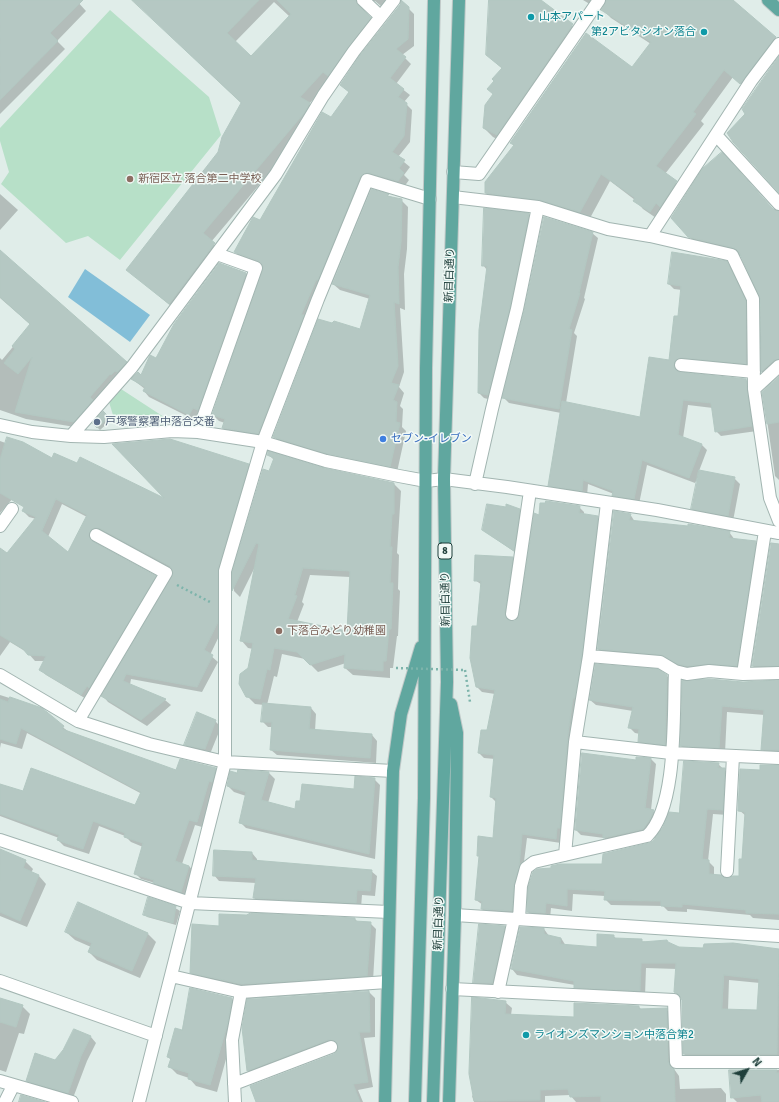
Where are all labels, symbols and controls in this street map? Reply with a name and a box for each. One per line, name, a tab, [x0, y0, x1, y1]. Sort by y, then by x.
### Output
place label: 山本アパート	[539, 10, 605, 24]
marker: 山本アパート	[526, 12, 536, 22]
place label: 第2アビタシオン落合	[591, 25, 696, 39]
marker: 第2アビタシオン落合	[699, 27, 709, 37]
place label: 新宿区立 落合第二中学校	[138, 172, 261, 186]
marker: 新宿区立 落合第二中学校	[125, 174, 135, 184]
street label: 新目白通り	[442, 247, 458, 303]
place label: 戸塚警察署中落合交番	[105, 415, 215, 429]
marker: 戸塚警察署中落合交番	[92, 417, 102, 427]
place label: セブン-イレブン	[391, 432, 472, 446]
marker: セブン-イレブン	[378, 434, 388, 444]
road number: 8	[438, 543, 452, 559]
street label: 新目白通り	[439, 571, 453, 627]
place label: 下落合みどり幼稚園	[287, 624, 386, 638]
marker: 下落合みどり幼稚園	[274, 626, 284, 636]
street label: 新目白通り	[431, 895, 447, 951]
place label: ライオンズマンション中落合第2	[534, 1028, 694, 1042]
marker: ライオンズマンション中落合第2	[521, 1030, 531, 1040]
north arrow	[727, 1050, 767, 1090]
text: N	[749, 1055, 764, 1069]

